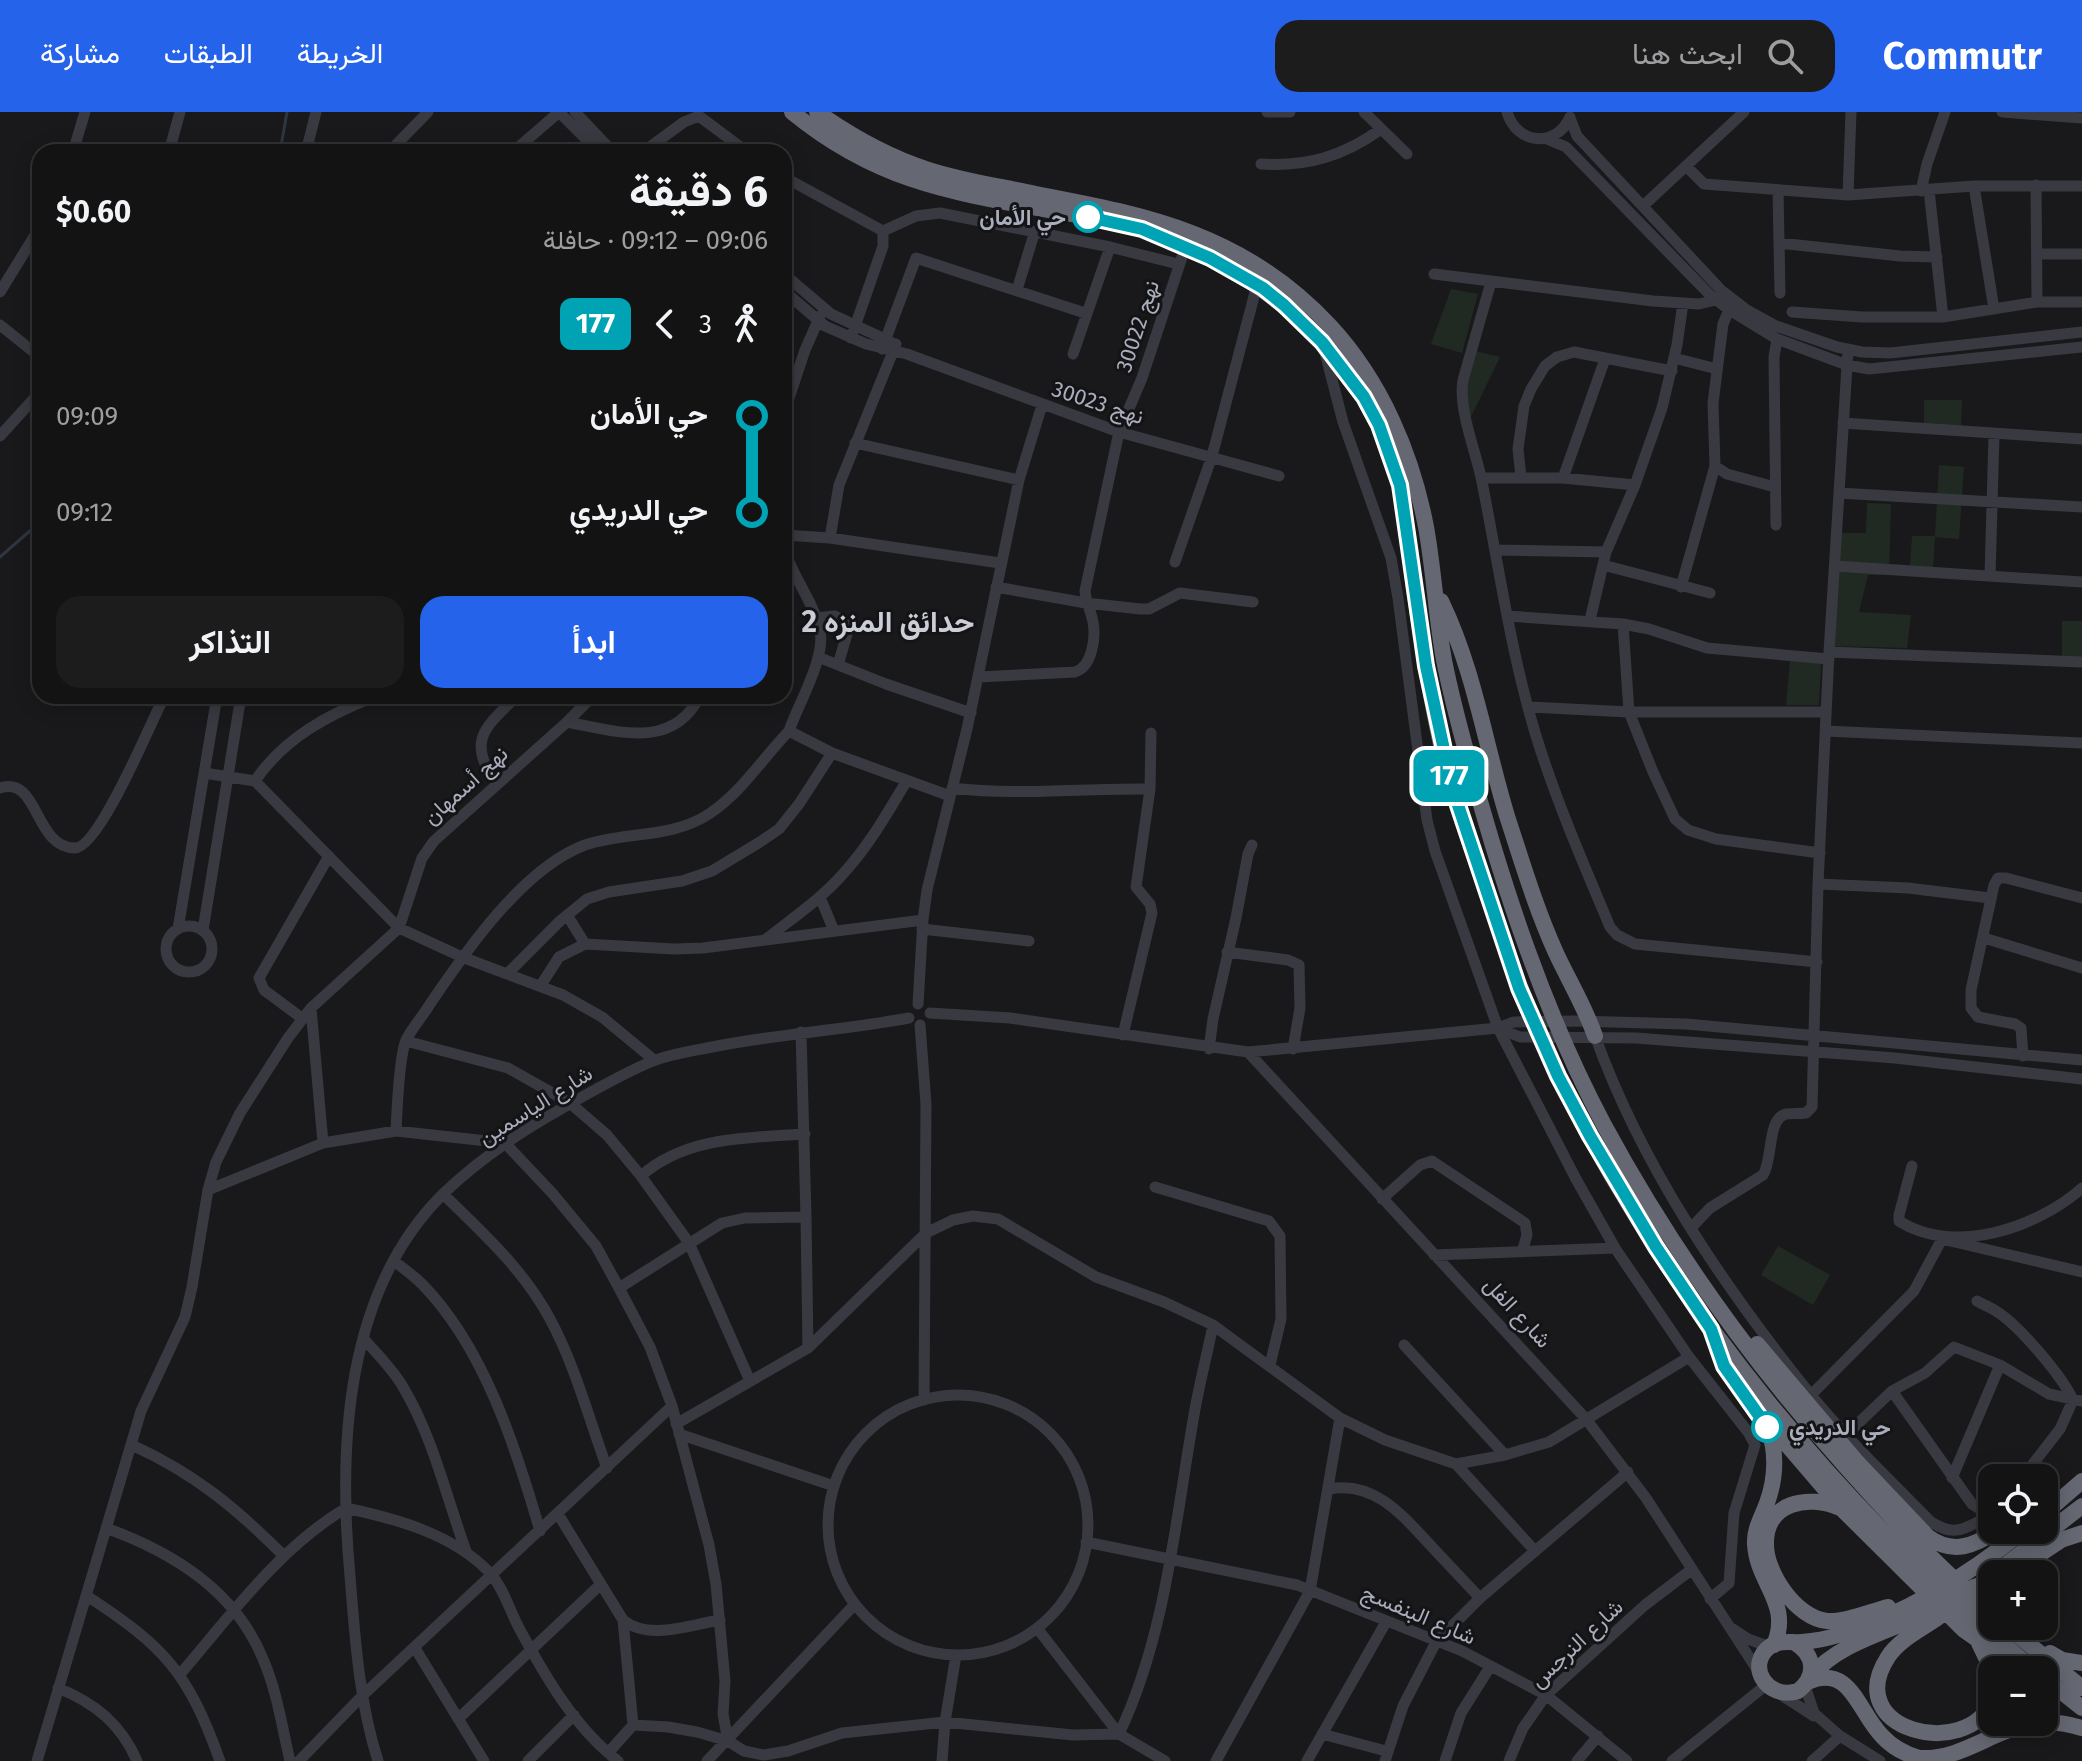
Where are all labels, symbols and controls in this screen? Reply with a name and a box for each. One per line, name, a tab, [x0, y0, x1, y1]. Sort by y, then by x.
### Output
search box	[1275, 20, 1835, 92]
text: Commutr	[1883, 33, 2042, 79]
icon: search	[1763, 34, 1807, 78]
text: ابحث هنا	[1632, 36, 1743, 72]
text: مشاركة	[40, 37, 120, 70]
text: الطبقات	[164, 37, 253, 70]
text: الخريطة	[297, 37, 383, 70]
text: 6 دقيقة	[629, 165, 768, 218]
text: $0.60	[56, 194, 131, 230]
marker: حي الأمان	[1073, 202, 1103, 232]
place label: حي الأمان	[979, 204, 1066, 236]
text: 09:06 – 09:12 · حافلة	[543, 225, 768, 256]
street label: نهج 30022	[1110, 277, 1166, 376]
icon: back	[643, 302, 687, 346]
icon: walk	[724, 302, 768, 346]
text: 177	[576, 307, 615, 340]
text: 3	[699, 309, 712, 340]
street label: نهج 30023	[1048, 375, 1147, 431]
text: حي الأمان	[590, 396, 708, 432]
text: 09:09	[56, 401, 118, 432]
text: حي الدريدي	[569, 492, 708, 528]
text: 09:12	[56, 497, 113, 528]
button: التذاكر	[56, 596, 404, 688]
button: ابدأ	[420, 596, 768, 688]
district label: حدائق المنزه 2	[802, 604, 974, 640]
street label: نهج أسمهان	[417, 740, 514, 831]
line badge: 177	[1403, 750, 1495, 802]
text: 177	[1429, 759, 1469, 792]
street label: شارع الياسمين	[473, 1060, 598, 1152]
street label: شارع الفل	[1477, 1271, 1557, 1354]
marker: حي الدريدي	[1752, 1412, 1782, 1442]
place label: حي الدريدي	[1789, 1414, 1891, 1446]
map controls	[1978, 1464, 2058, 1736]
button: locate	[1978, 1464, 2058, 1544]
button: +	[1978, 1560, 2058, 1640]
street label: شارع البنفسج	[1357, 1578, 1480, 1651]
street label: شارع النرجس	[1524, 1593, 1629, 1694]
button: −	[1978, 1656, 2058, 1736]

